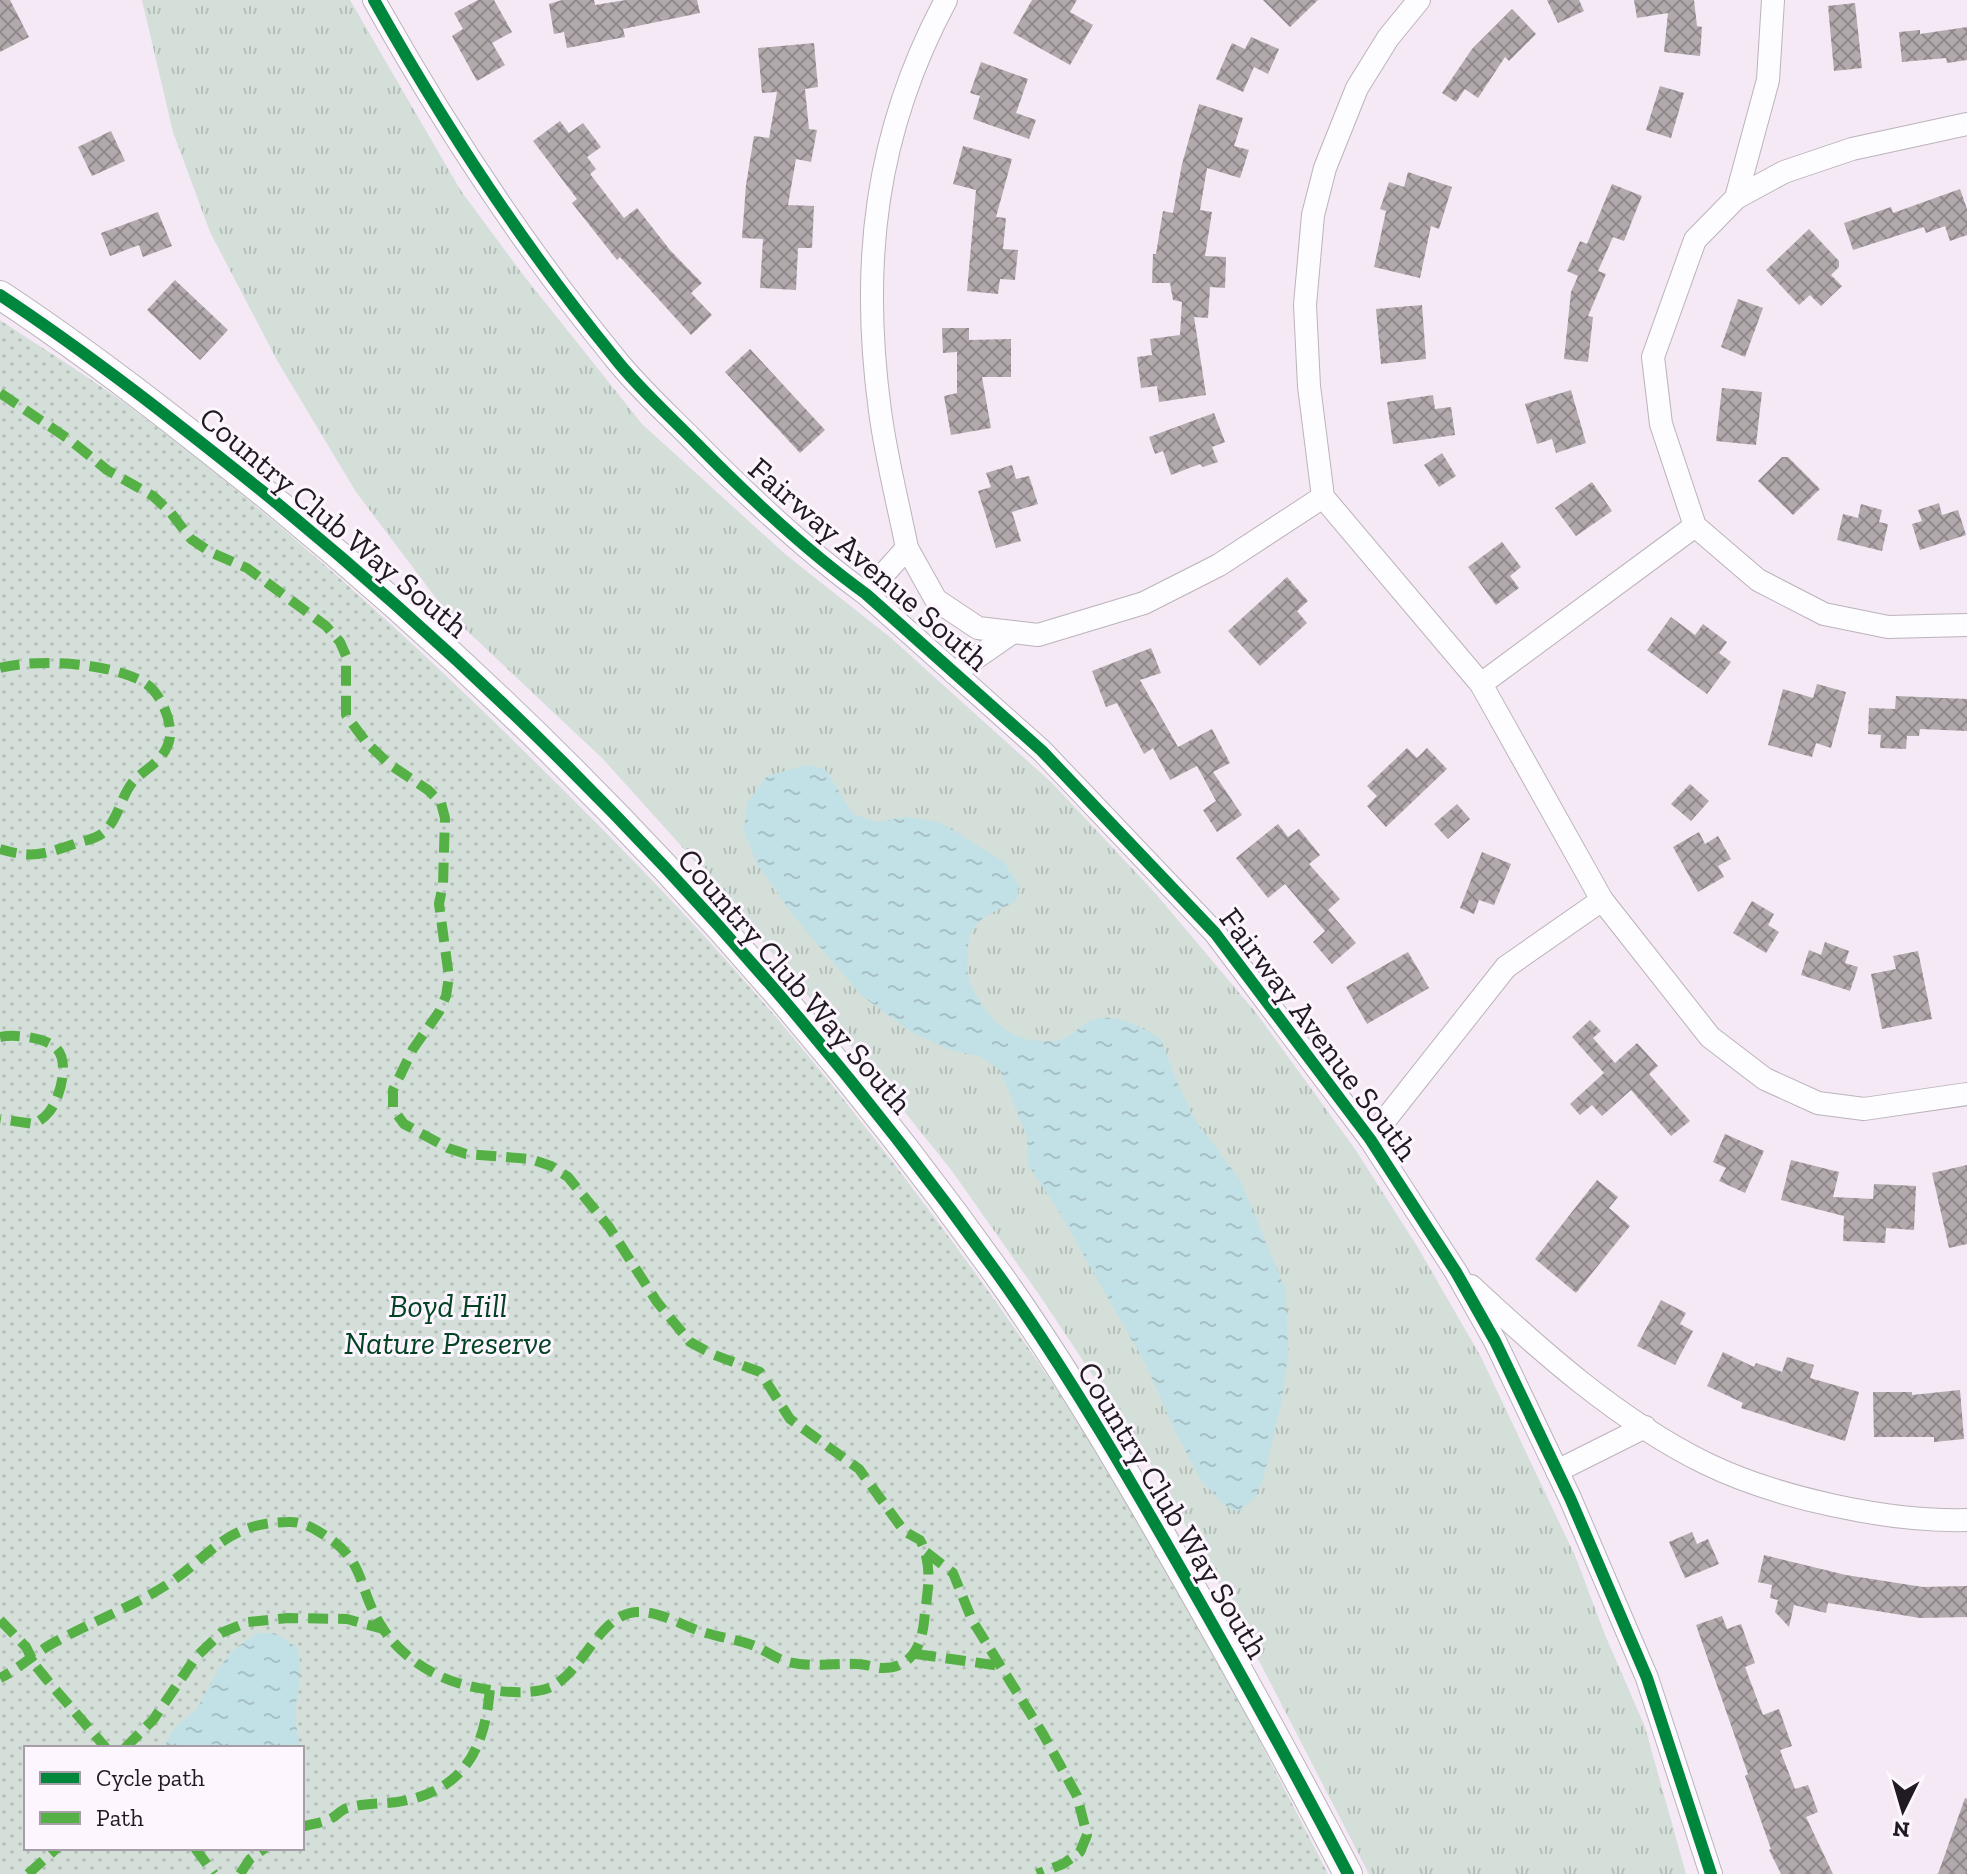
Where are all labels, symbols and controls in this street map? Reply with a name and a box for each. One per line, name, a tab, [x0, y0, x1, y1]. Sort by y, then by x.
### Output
street label: Country Club Way South	[192, 398, 476, 646]
street label: Fairway Avenue South	[741, 449, 997, 679]
street label: Country Club Way South	[669, 840, 921, 1122]
street label: Fairway Avenue South	[1212, 900, 1426, 1168]
park label: Boyd Hill Nature Preserve	[344, 1287, 552, 1362]
street label: Country Club Way South	[1069, 1355, 1277, 1665]
legend	[24, 1746, 304, 1850]
text: Cycle path	[96, 1763, 205, 1792]
north arrow	[1863, 1770, 1943, 1850]
text: Path	[96, 1803, 144, 1832]
text: N	[1892, 1815, 1911, 1844]

